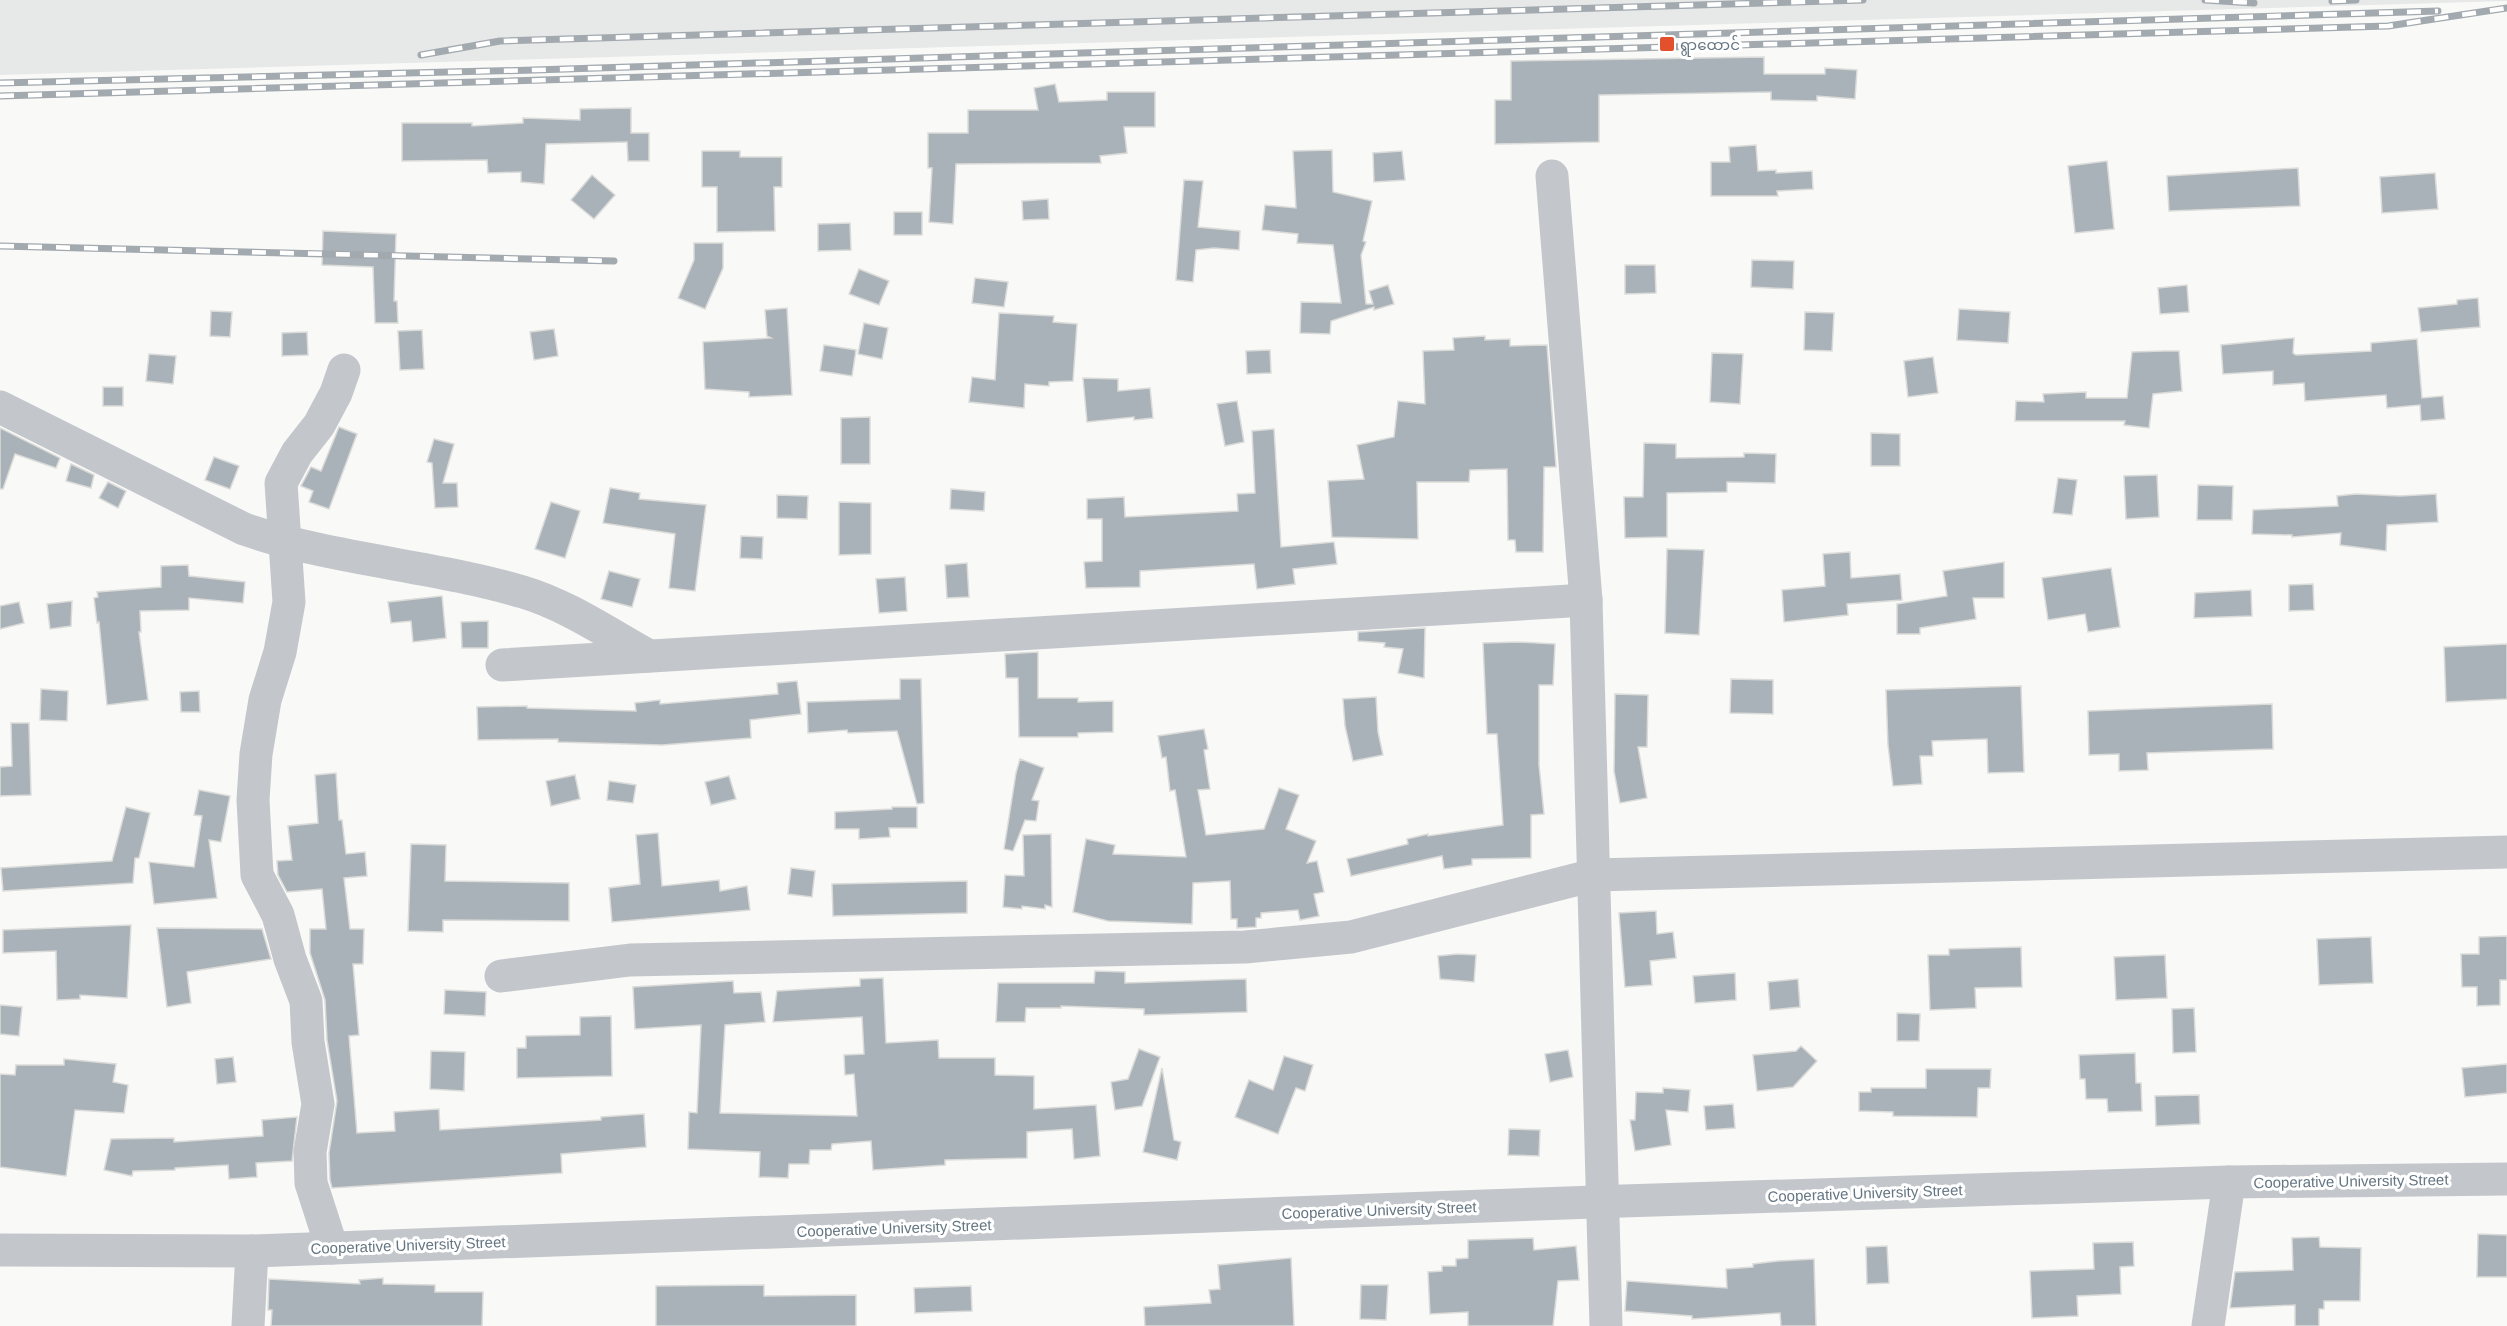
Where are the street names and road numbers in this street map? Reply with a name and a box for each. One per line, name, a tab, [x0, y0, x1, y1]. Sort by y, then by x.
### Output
street label: Cooperative University Street	[2253, 1171, 2449, 1191]
street label: Cooperative University Street	[1767, 1181, 1964, 1205]
street label: Cooperative University Street	[1281, 1198, 1478, 1222]
street label: Cooperative University Street	[796, 1216, 993, 1240]
street label: Cooperative University Street	[310, 1233, 507, 1257]

